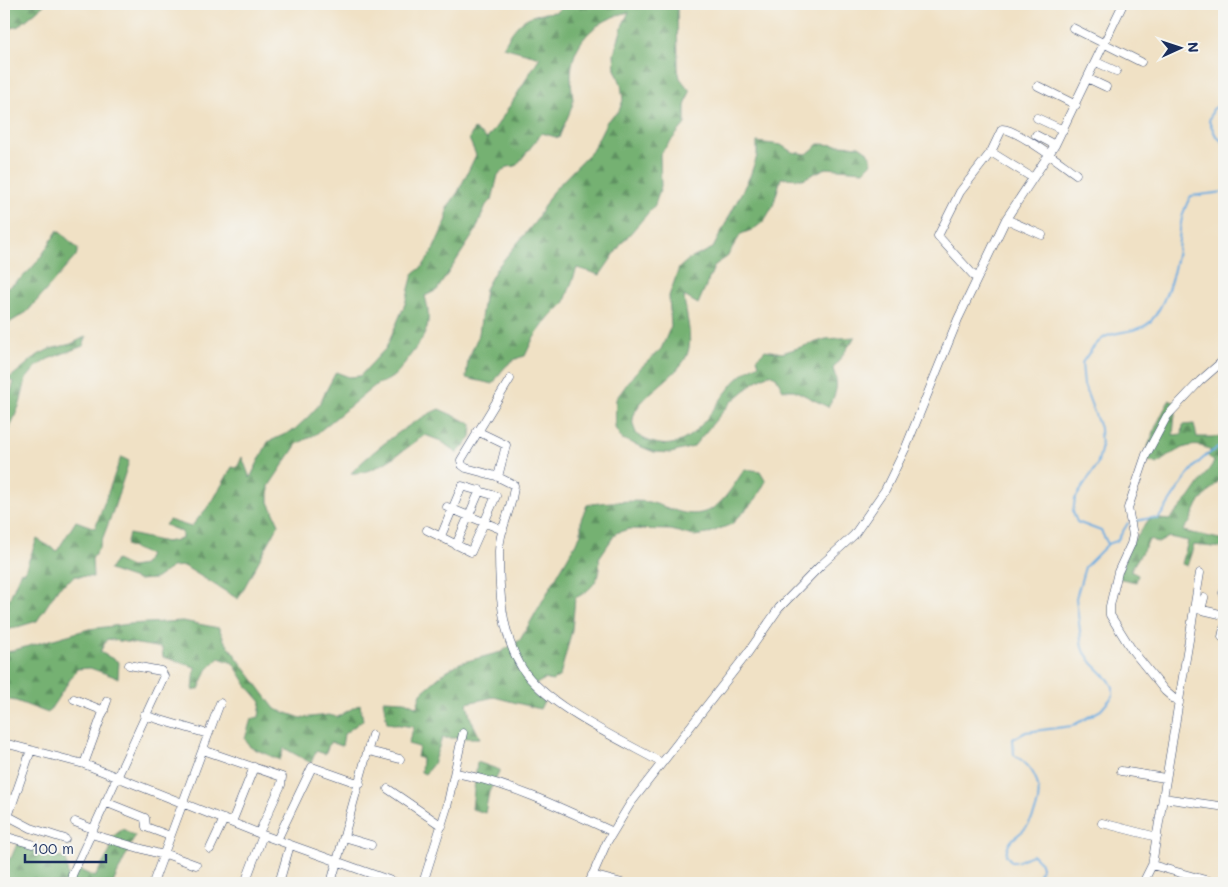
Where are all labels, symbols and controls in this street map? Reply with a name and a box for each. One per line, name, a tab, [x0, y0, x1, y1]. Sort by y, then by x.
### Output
north arrow	[1156, 22, 1206, 72]
text: N	[1184, 41, 1203, 53]
scale bar	[25, 832, 106, 864]
text: 100 m	[32, 838, 74, 858]

